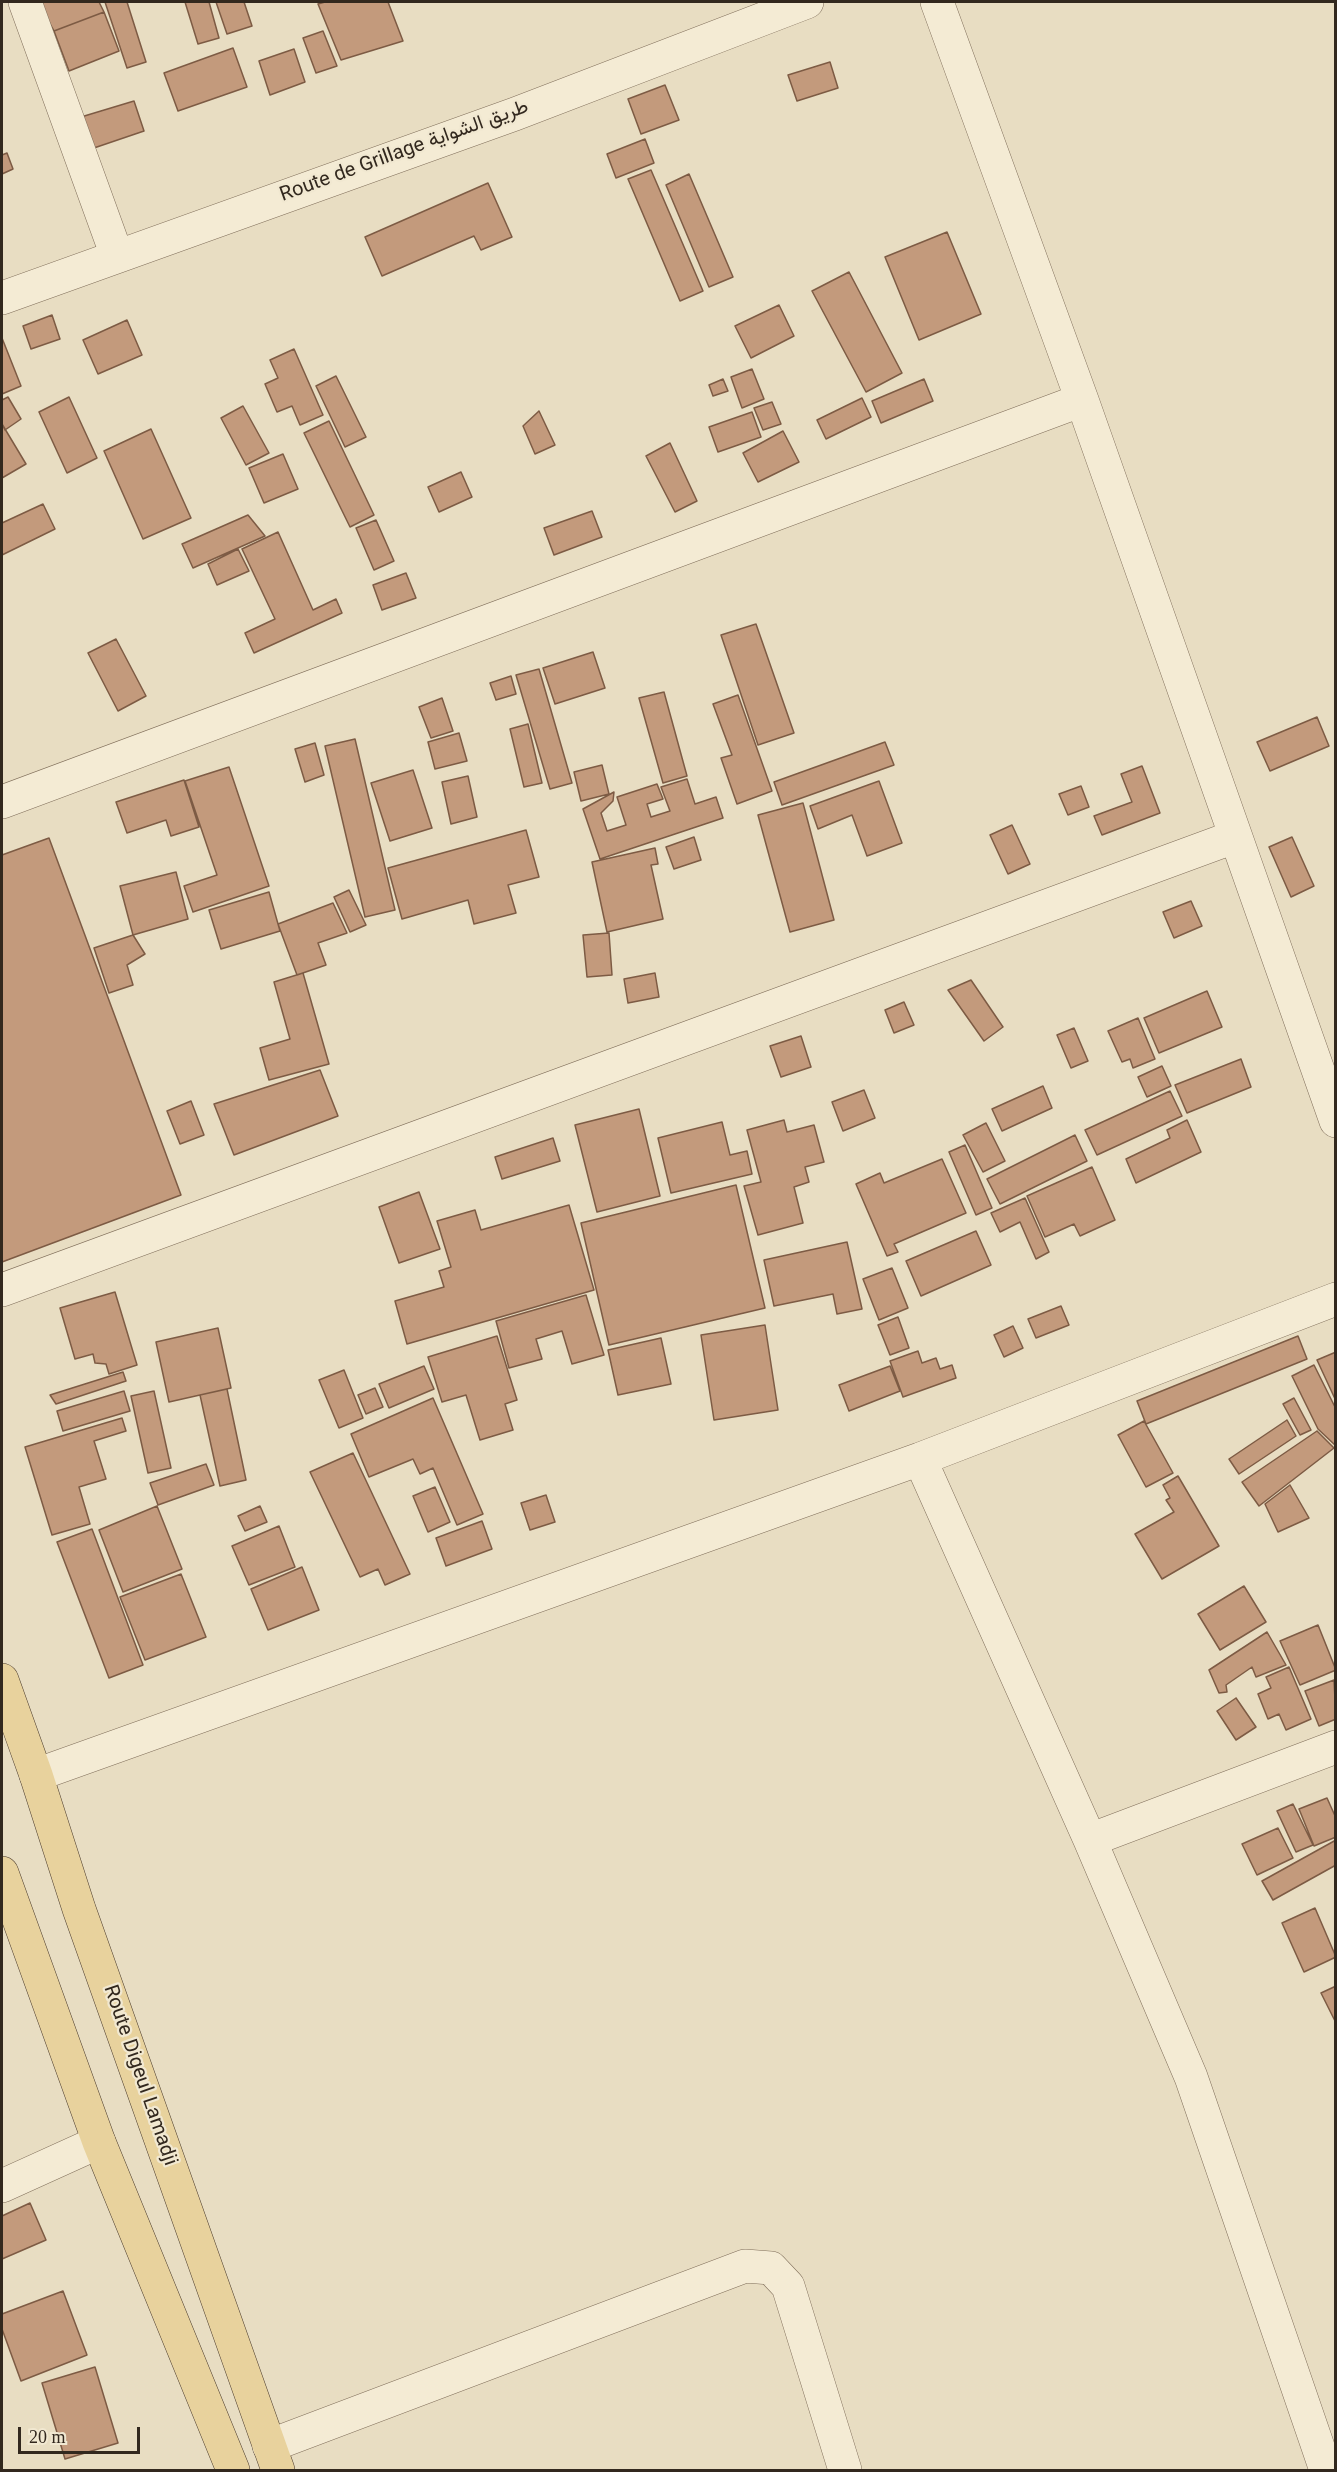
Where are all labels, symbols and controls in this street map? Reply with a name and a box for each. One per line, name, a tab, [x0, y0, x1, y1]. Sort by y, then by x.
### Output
street label: Route de Grillage طريق الشواية	[277, 97, 533, 209]
street label: Route Digeul Lamadji	[96, 1983, 180, 2169]
scale bar	[21, 2415, 142, 2453]
text: 20 m	[29, 2427, 66, 2447]

